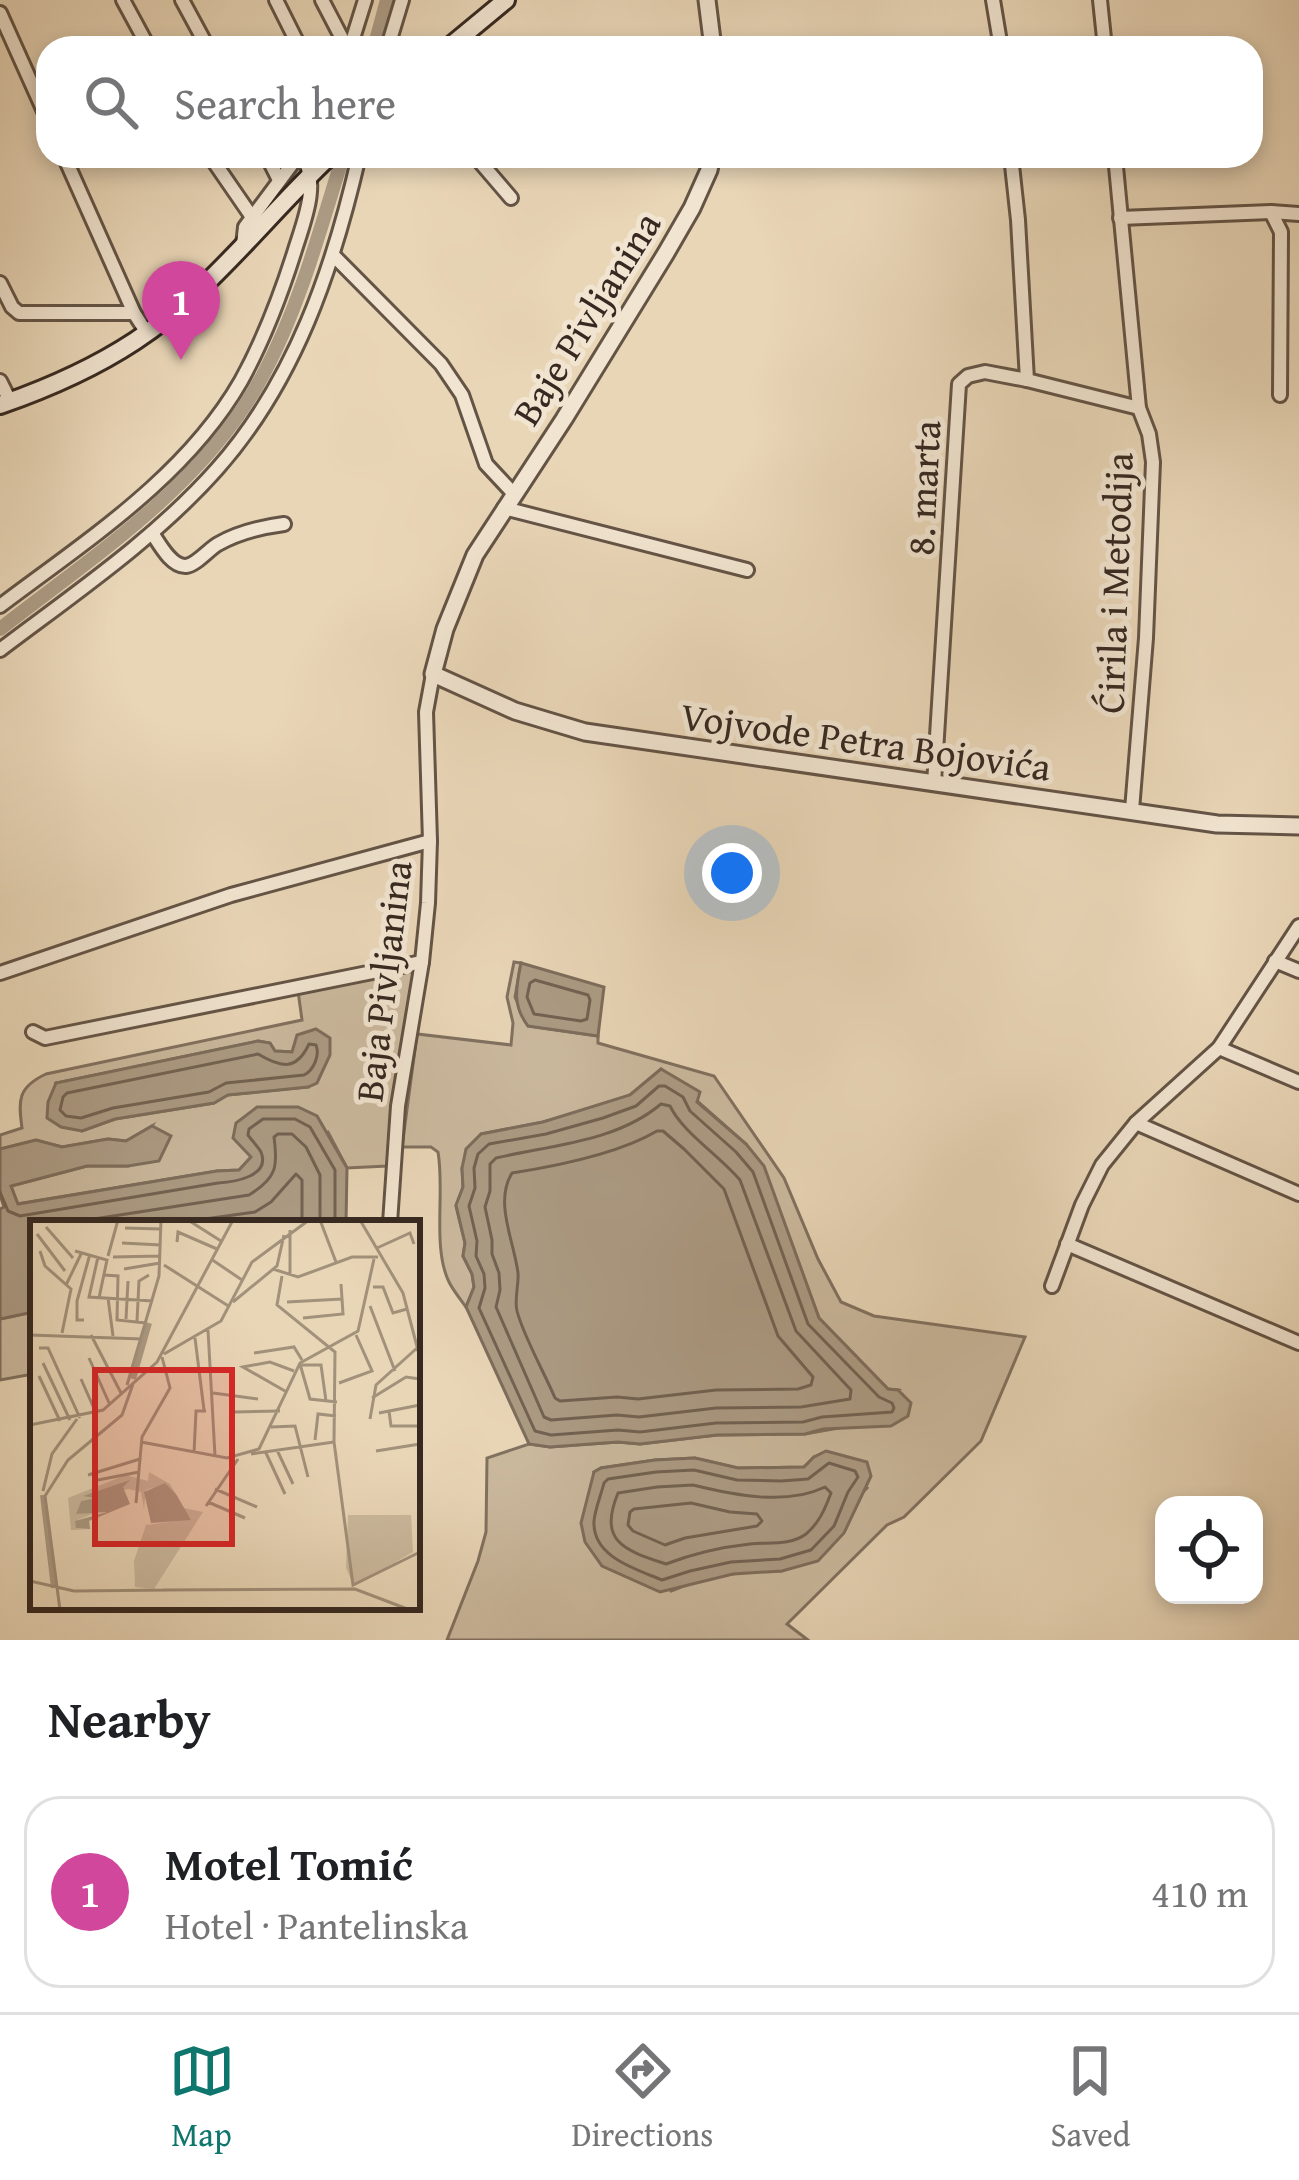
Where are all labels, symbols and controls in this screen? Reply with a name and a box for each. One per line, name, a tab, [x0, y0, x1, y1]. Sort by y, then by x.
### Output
search box	[36, 36, 1263, 168]
icon: search	[78, 69, 144, 135]
text: Search here	[174, 70, 396, 135]
street label: Baje Pivljanina	[497, 199, 674, 436]
pin: 1	[142, 261, 220, 360]
street label: 8. marta	[890, 418, 955, 557]
street label: Ćirila i Metodija	[1080, 451, 1147, 715]
street label: Vojvode Petra Bojovića	[677, 686, 1055, 795]
your location	[702, 843, 762, 903]
street label: Baja Pivljanina	[339, 857, 426, 1105]
inset map	[30, 1220, 420, 1610]
map controls	[1155, 1496, 1263, 1604]
button: locate	[1155, 1496, 1263, 1604]
text: Nearby	[48, 1681, 211, 1756]
text: Motel Tomić	[165, 1831, 413, 1896]
text: 1	[80, 1864, 100, 1921]
text: 410 m	[1151, 1864, 1248, 1921]
text: Hotel · Pantelinska	[165, 1896, 468, 1953]
tab: Map	[169, 2038, 235, 2158]
tab: Directions	[572, 2038, 713, 2158]
tab: Saved	[1051, 2038, 1130, 2158]

